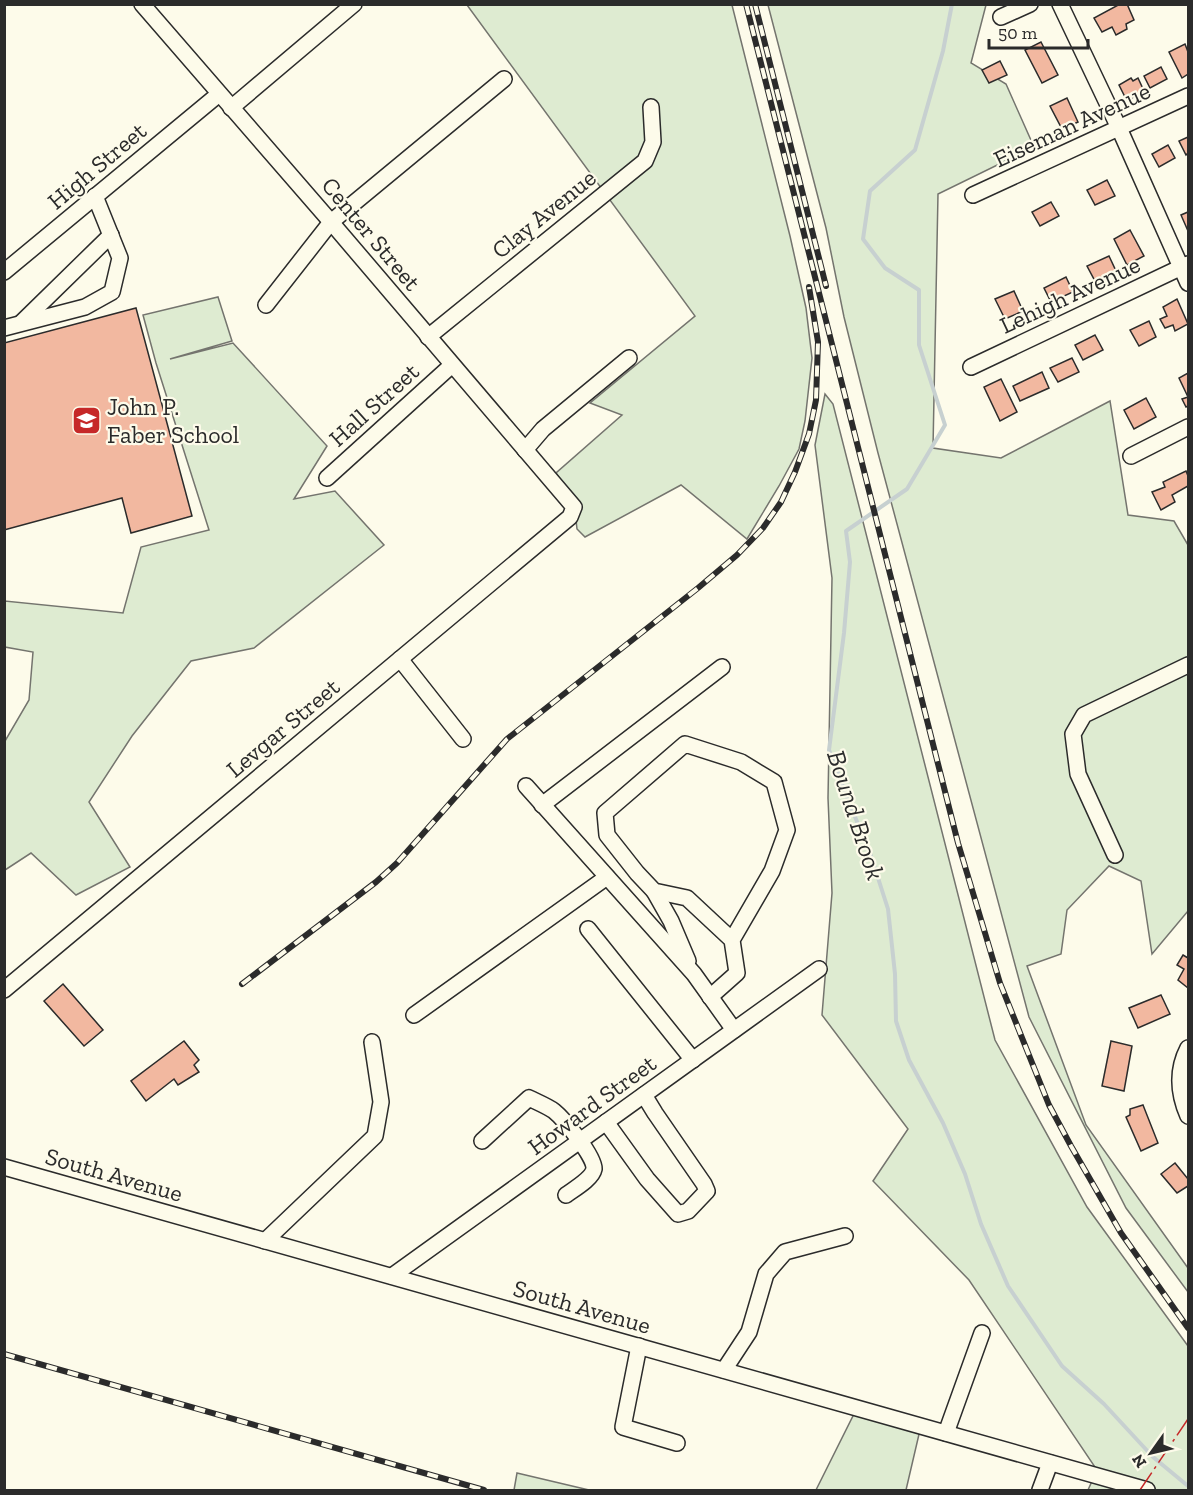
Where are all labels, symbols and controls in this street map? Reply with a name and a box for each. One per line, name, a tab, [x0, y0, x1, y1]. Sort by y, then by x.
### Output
scale bar	[989, 12, 1088, 50]
text: 50 m	[998, 22, 1038, 44]
street label: Eiseman Avenue	[989, 76, 1155, 173]
street label: High Street	[41, 116, 152, 215]
street label: Clay Avenue	[486, 163, 602, 264]
street label: Center Street	[316, 171, 427, 296]
street label: Lehigh Avenue	[995, 249, 1145, 340]
street label: Hall Street	[323, 357, 425, 453]
place label: John P. Faber School	[107, 392, 239, 449]
school or university icon: John P. Faber School	[70, 405, 102, 437]
street label: Levgar Street	[220, 672, 345, 783]
water label: Bound Brook	[820, 746, 892, 884]
street label: Howard Street	[522, 1048, 662, 1161]
street label: South Avenue	[42, 1141, 186, 1208]
street label: South Avenue	[510, 1273, 654, 1340]
north arrow	[1121, 1423, 1181, 1483]
text: N	[1128, 1451, 1150, 1471]

